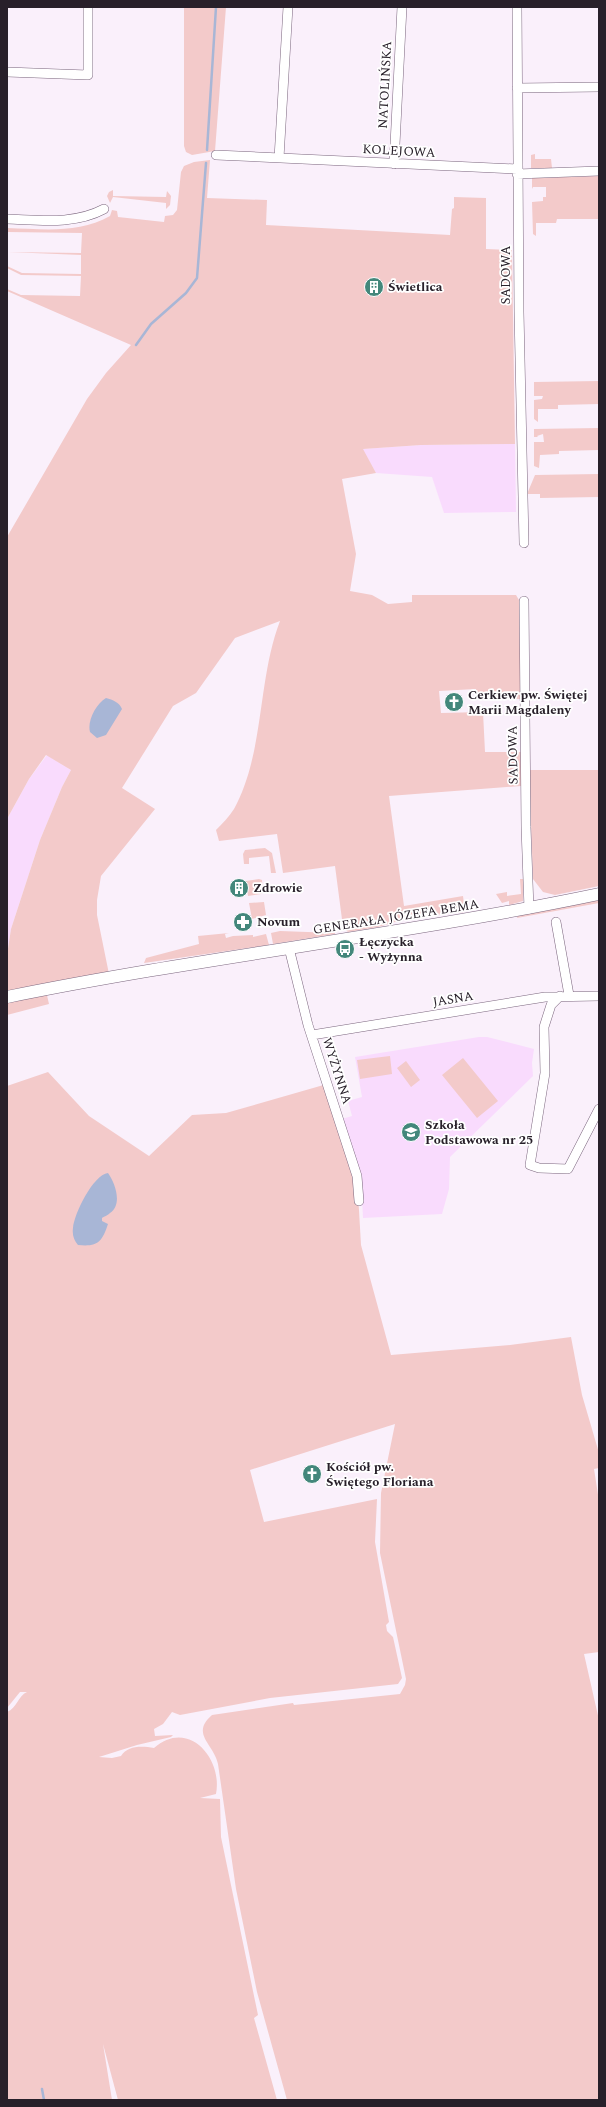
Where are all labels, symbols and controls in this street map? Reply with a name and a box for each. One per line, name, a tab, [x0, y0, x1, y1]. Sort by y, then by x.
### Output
street label: NATOLIŃSKA	[373, 40, 397, 129]
street label: KOLEJOWA	[362, 139, 436, 163]
street label: SADOWA	[496, 245, 516, 304]
building icon: Świetlica	[363, 276, 385, 298]
place label: Świetlica	[388, 277, 443, 297]
place label: Cerkiew pw. Świętej Marii Magdaleny	[468, 685, 588, 720]
church icon: Cerkiew pw. Świętej Marii Magdaleny	[443, 691, 465, 713]
street label: SADOWA	[502, 725, 524, 785]
building icon: Zdrowie	[228, 877, 250, 899]
place label: Zdrowie	[253, 878, 302, 898]
street label: GENERAŁA JÓZEFA BEMA	[312, 894, 481, 940]
pharmacy icon: Novum	[232, 911, 254, 933]
place label: Novum	[257, 912, 300, 932]
place label: Łęczycka - Wyżynna	[359, 932, 423, 967]
bus stop icon: Łęczycka - Wyżynna	[334, 938, 356, 960]
street label: JASNA	[431, 986, 475, 1012]
street label: WYŻYNNA	[317, 1035, 357, 1107]
place label: Szkoła Podstawowa nr 25	[425, 1115, 533, 1150]
school or university icon: Szkoła Podstawowa nr 25	[400, 1121, 422, 1143]
place label: Kościół pw. Świętego Floriana	[326, 1457, 434, 1492]
church icon: Kościół pw. Świętego Floriana	[301, 1463, 323, 1485]

